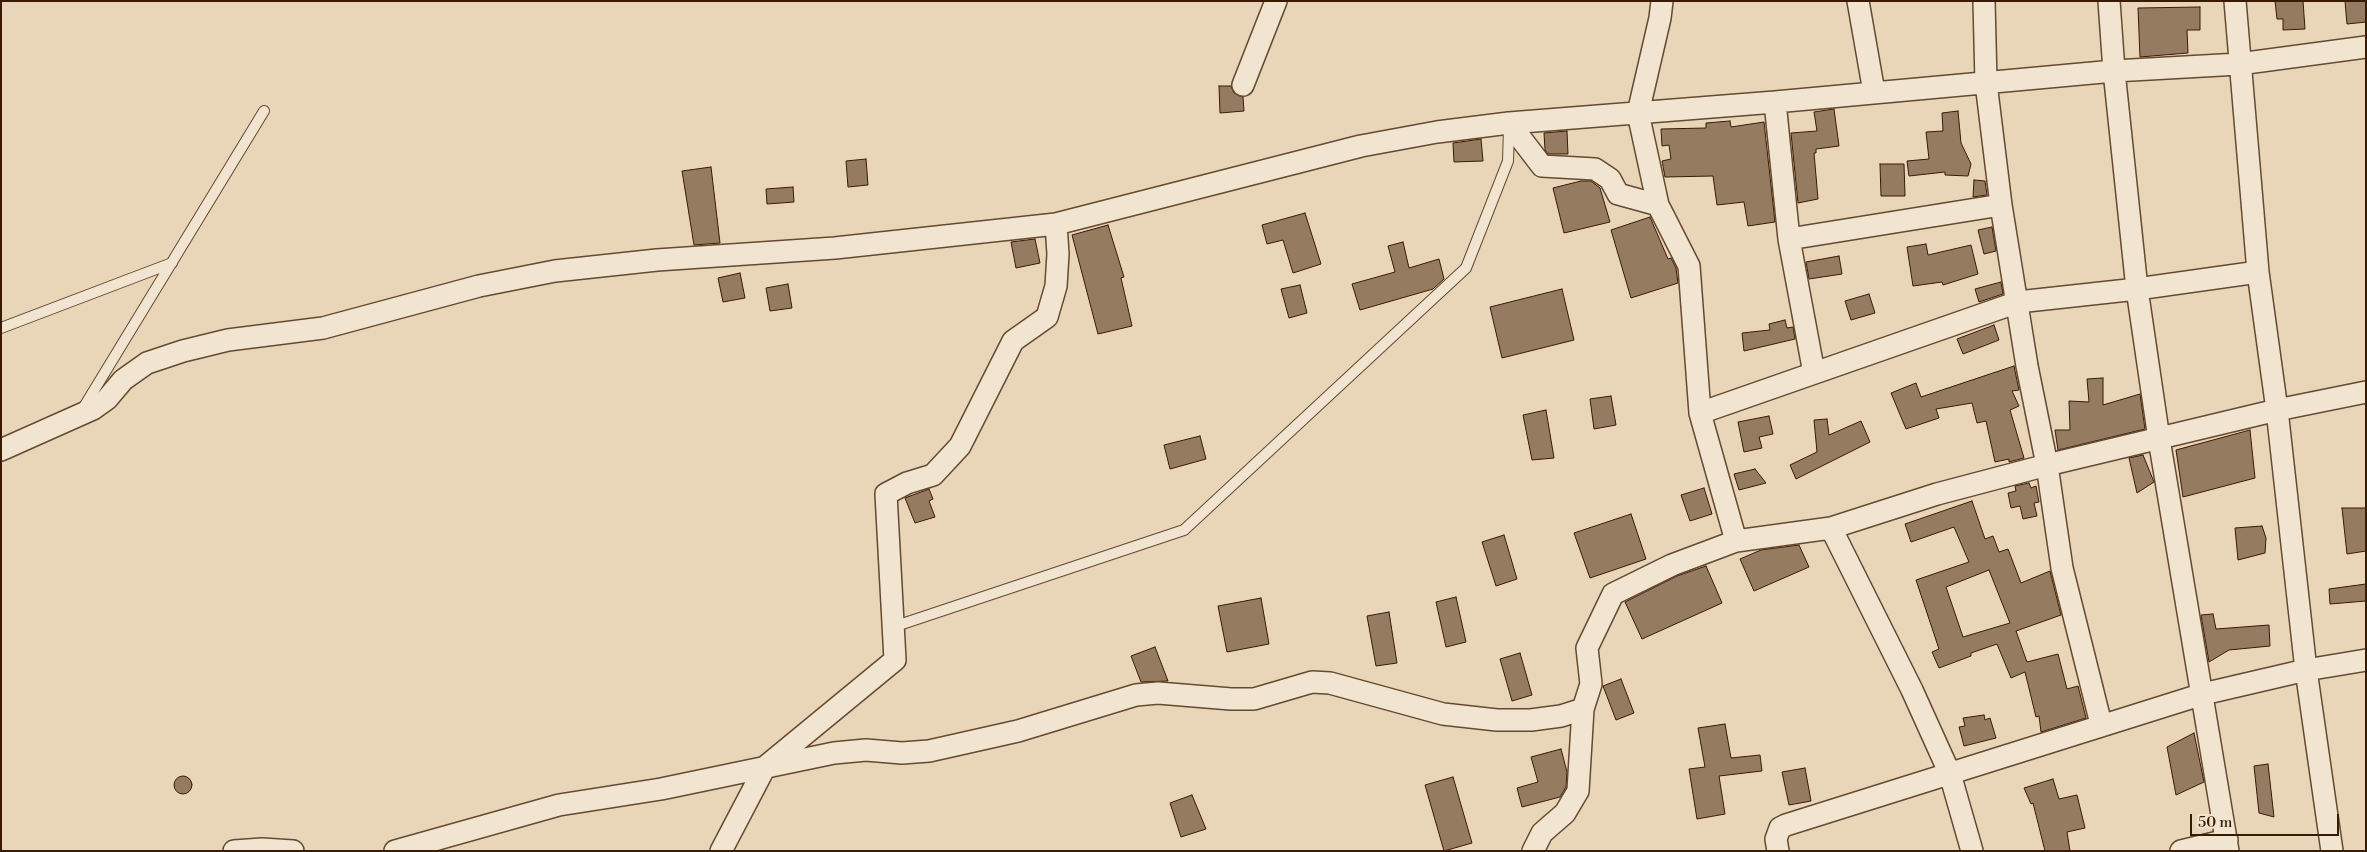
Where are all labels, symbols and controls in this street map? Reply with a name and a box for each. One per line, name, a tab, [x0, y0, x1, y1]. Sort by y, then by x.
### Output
scale bar	[2192, 804, 2341, 836]
text: 50 m	[2198, 813, 2232, 832]

